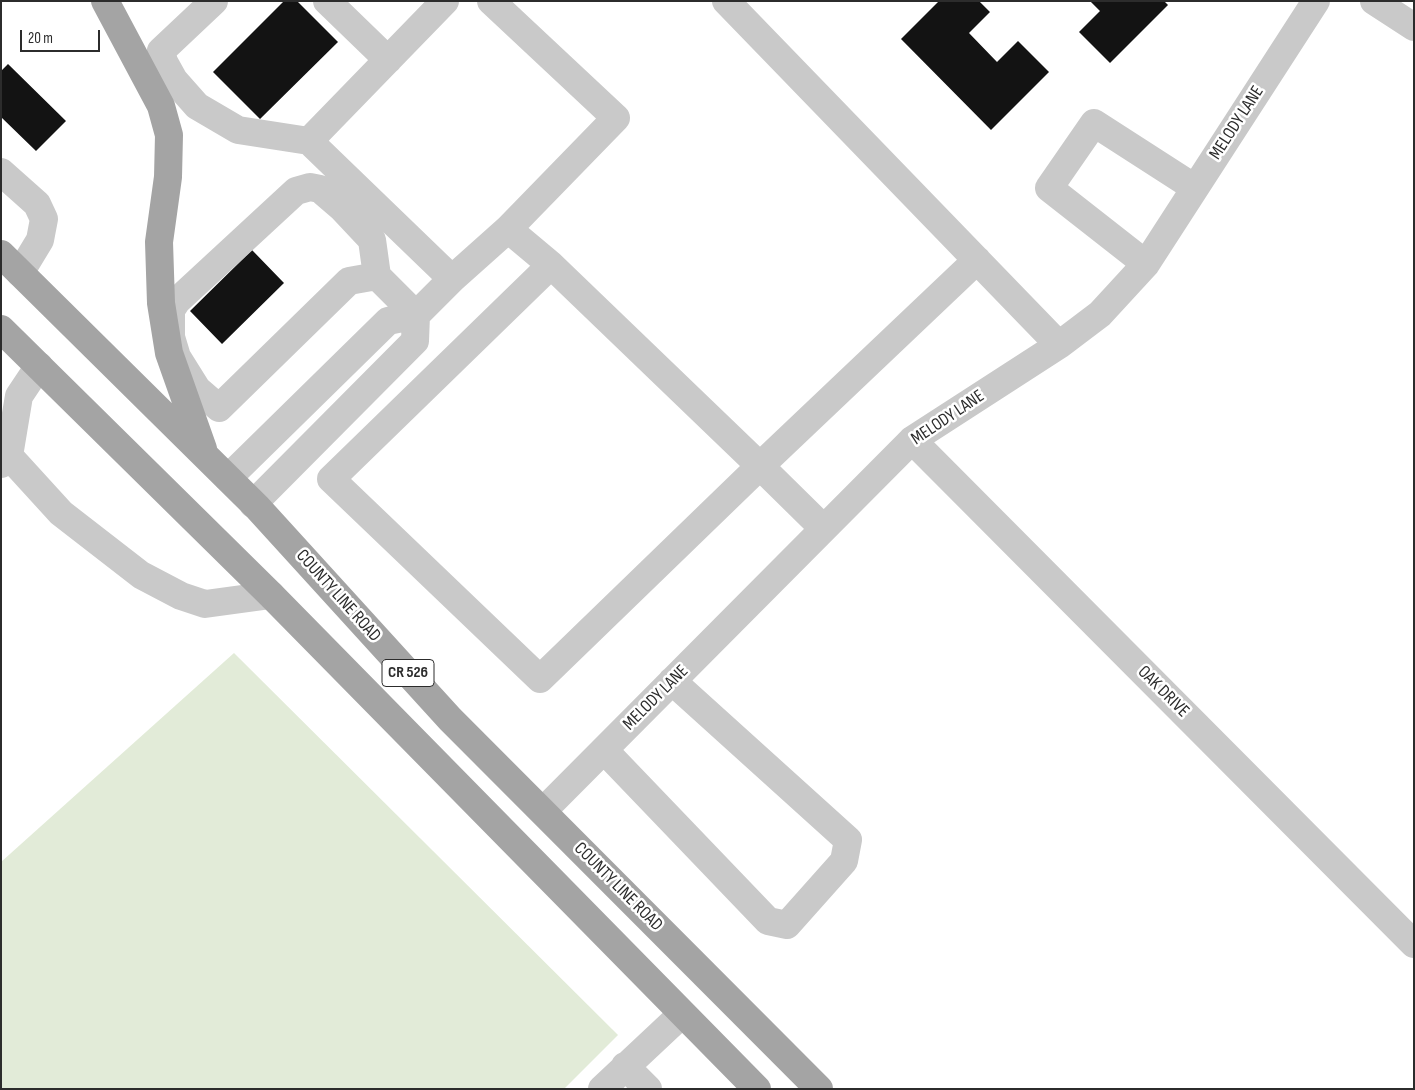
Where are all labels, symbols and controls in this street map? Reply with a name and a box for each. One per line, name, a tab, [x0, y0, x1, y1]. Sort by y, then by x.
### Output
scale bar	[22, 20, 102, 52]
text: 20 m	[28, 29, 53, 48]
street label: MELODY LANE	[1205, 82, 1269, 164]
street label: MELODY LANE	[907, 386, 989, 450]
street label: COUNTY LINE ROAD	[291, 545, 385, 647]
road number: CR 526	[382, 660, 434, 686]
street label: MELODY LANE	[619, 661, 693, 735]
street label: OAK DRIVE	[1133, 662, 1193, 722]
street label: COUNTY LINE ROAD	[569, 838, 667, 936]

